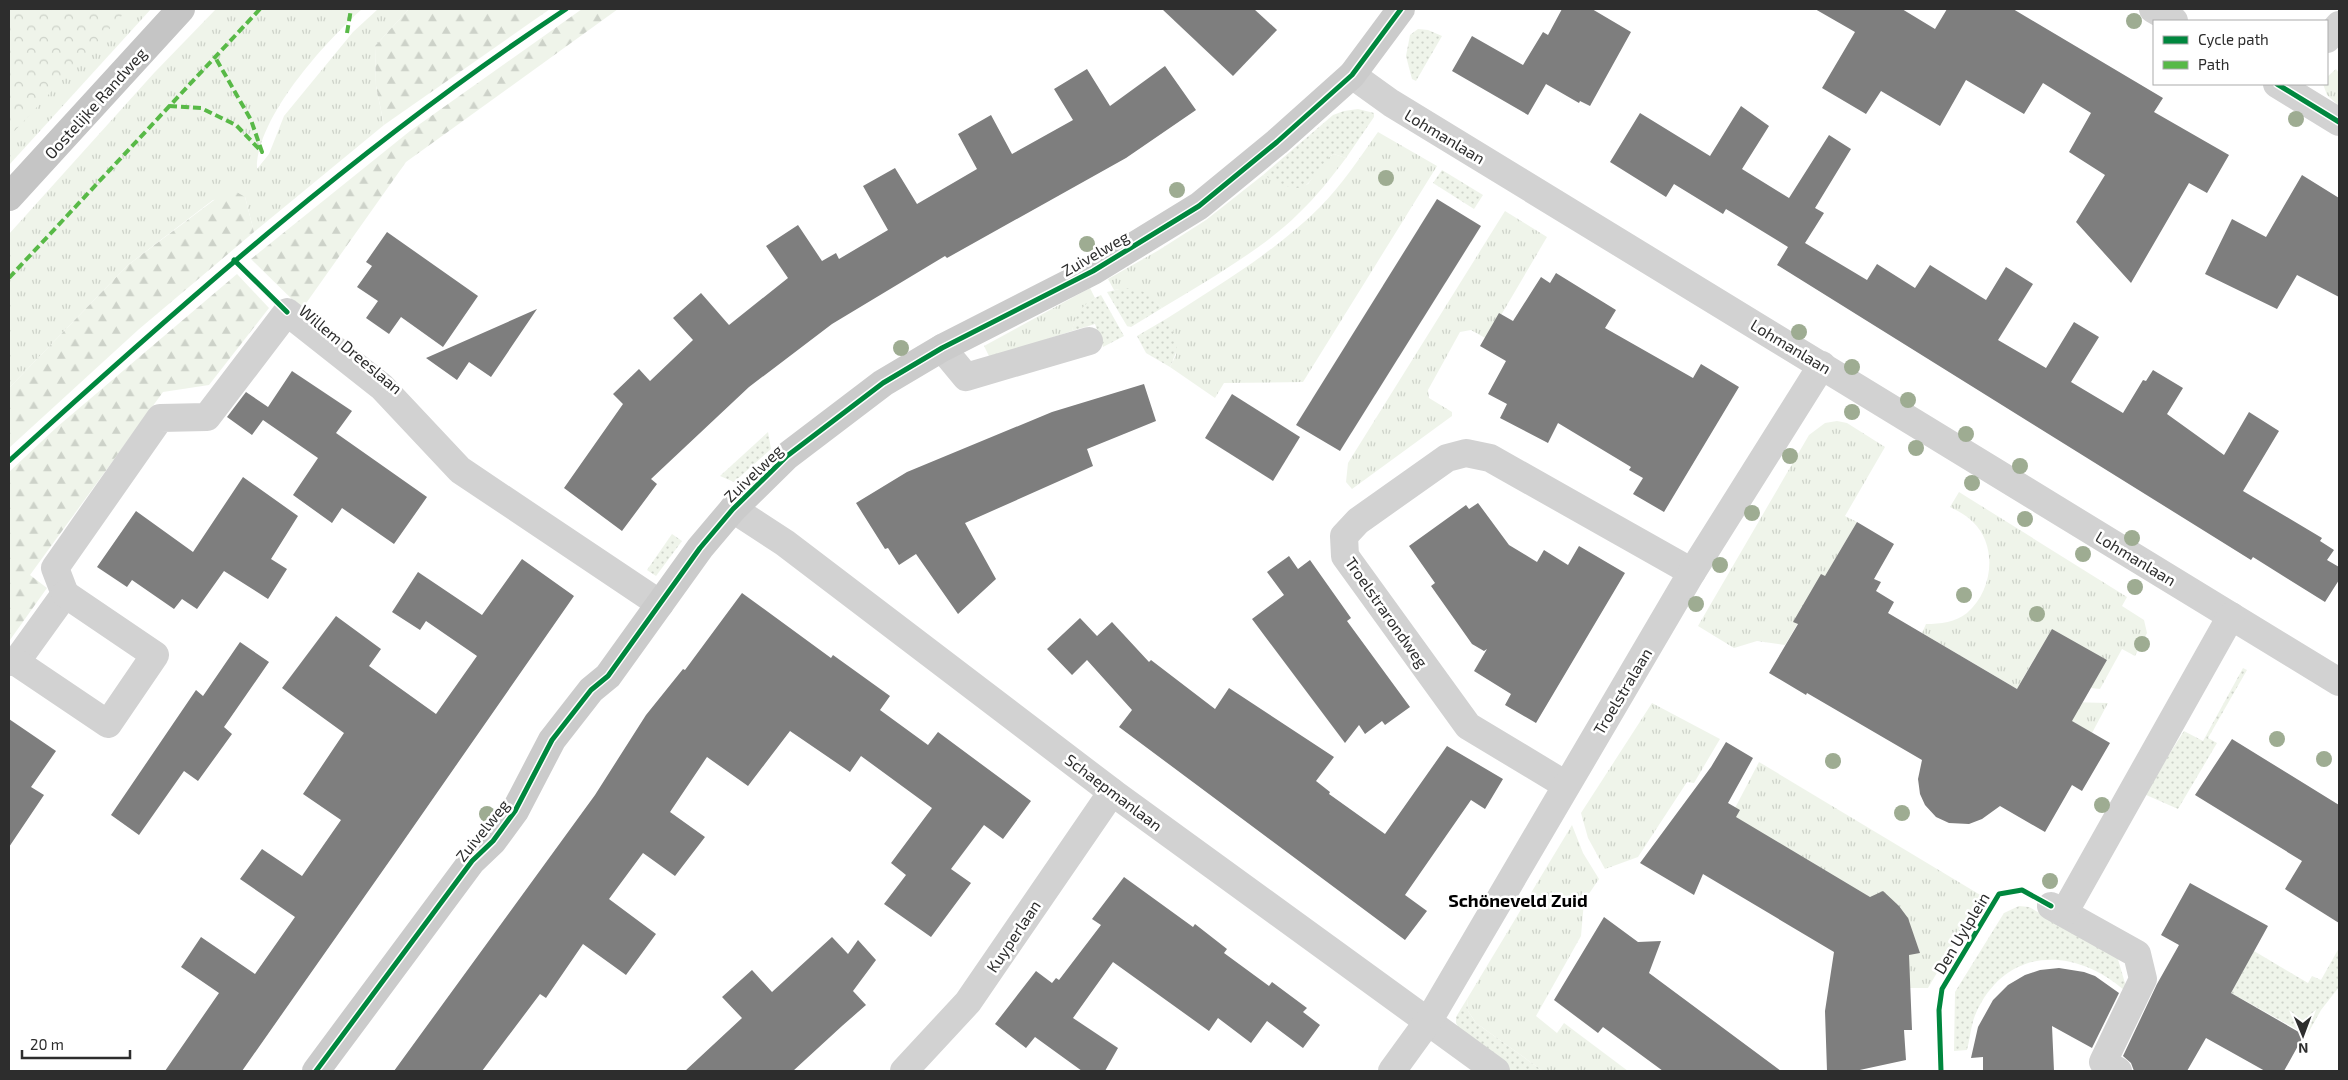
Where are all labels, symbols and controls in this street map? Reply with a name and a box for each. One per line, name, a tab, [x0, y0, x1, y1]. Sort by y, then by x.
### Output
legend	[2153, 20, 2328, 85]
text: Cycle path	[2198, 30, 2269, 48]
street label: Oostelijke Randweg	[40, 43, 151, 163]
text: Path	[2198, 55, 2229, 73]
street label: Lohmanlaan	[1401, 105, 1489, 167]
street label: Zuivelweg	[1058, 226, 1132, 280]
street label: Willem Dreeslaan	[296, 300, 406, 398]
street label: Lohmanlaan	[1747, 315, 1835, 377]
street label: Zuivelweg	[720, 440, 786, 506]
street label: Lohmanlaan	[2092, 527, 2180, 589]
street label: Troelstrarondweg	[1342, 553, 1432, 671]
street label: Troelstralaan	[1589, 644, 1655, 738]
street label: Schaepmanlaan	[1062, 749, 1166, 835]
street label: Zuivelweg	[451, 795, 513, 865]
district label: Schöneveld Zuid	[1448, 889, 1588, 911]
street label: Den Uylplein	[1929, 889, 1993, 977]
street label: Kuyperlaan	[982, 896, 1044, 976]
north arrow	[2278, 1010, 2328, 1060]
scale bar	[22, 1028, 130, 1060]
text: 20 m	[30, 1035, 64, 1053]
text: N	[2298, 1040, 2308, 1057]

